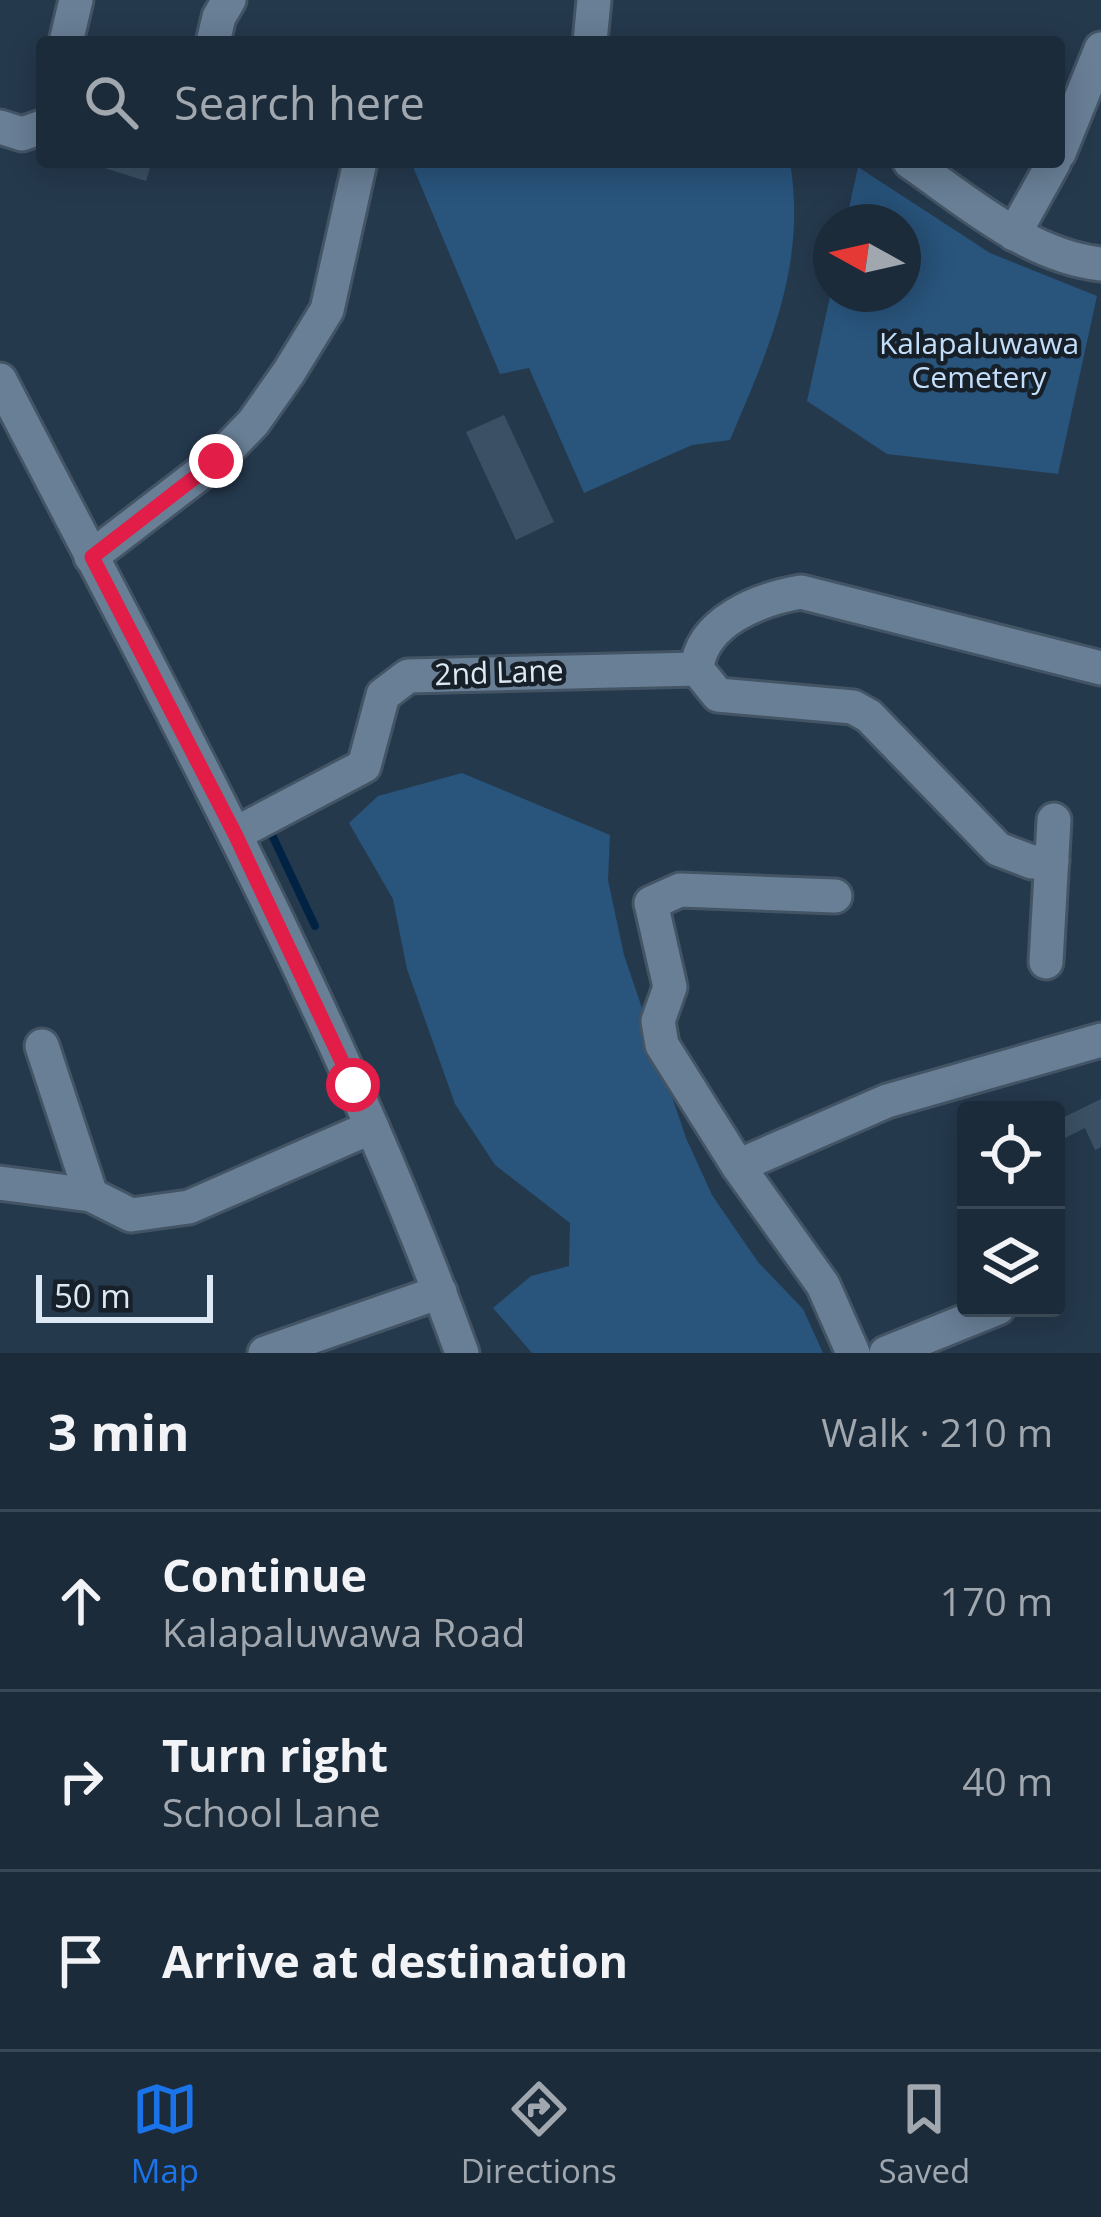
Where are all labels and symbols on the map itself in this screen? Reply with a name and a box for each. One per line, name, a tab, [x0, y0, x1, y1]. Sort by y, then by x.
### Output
north arrow	[813, 204, 921, 312]
park label: Kalapaluwawa Cemetery	[879, 322, 1079, 397]
route end	[189, 434, 243, 488]
street label: 2nd Lane	[434, 649, 564, 694]
route start	[326, 1058, 380, 1112]
scale bar	[36, 1269, 213, 1322]

